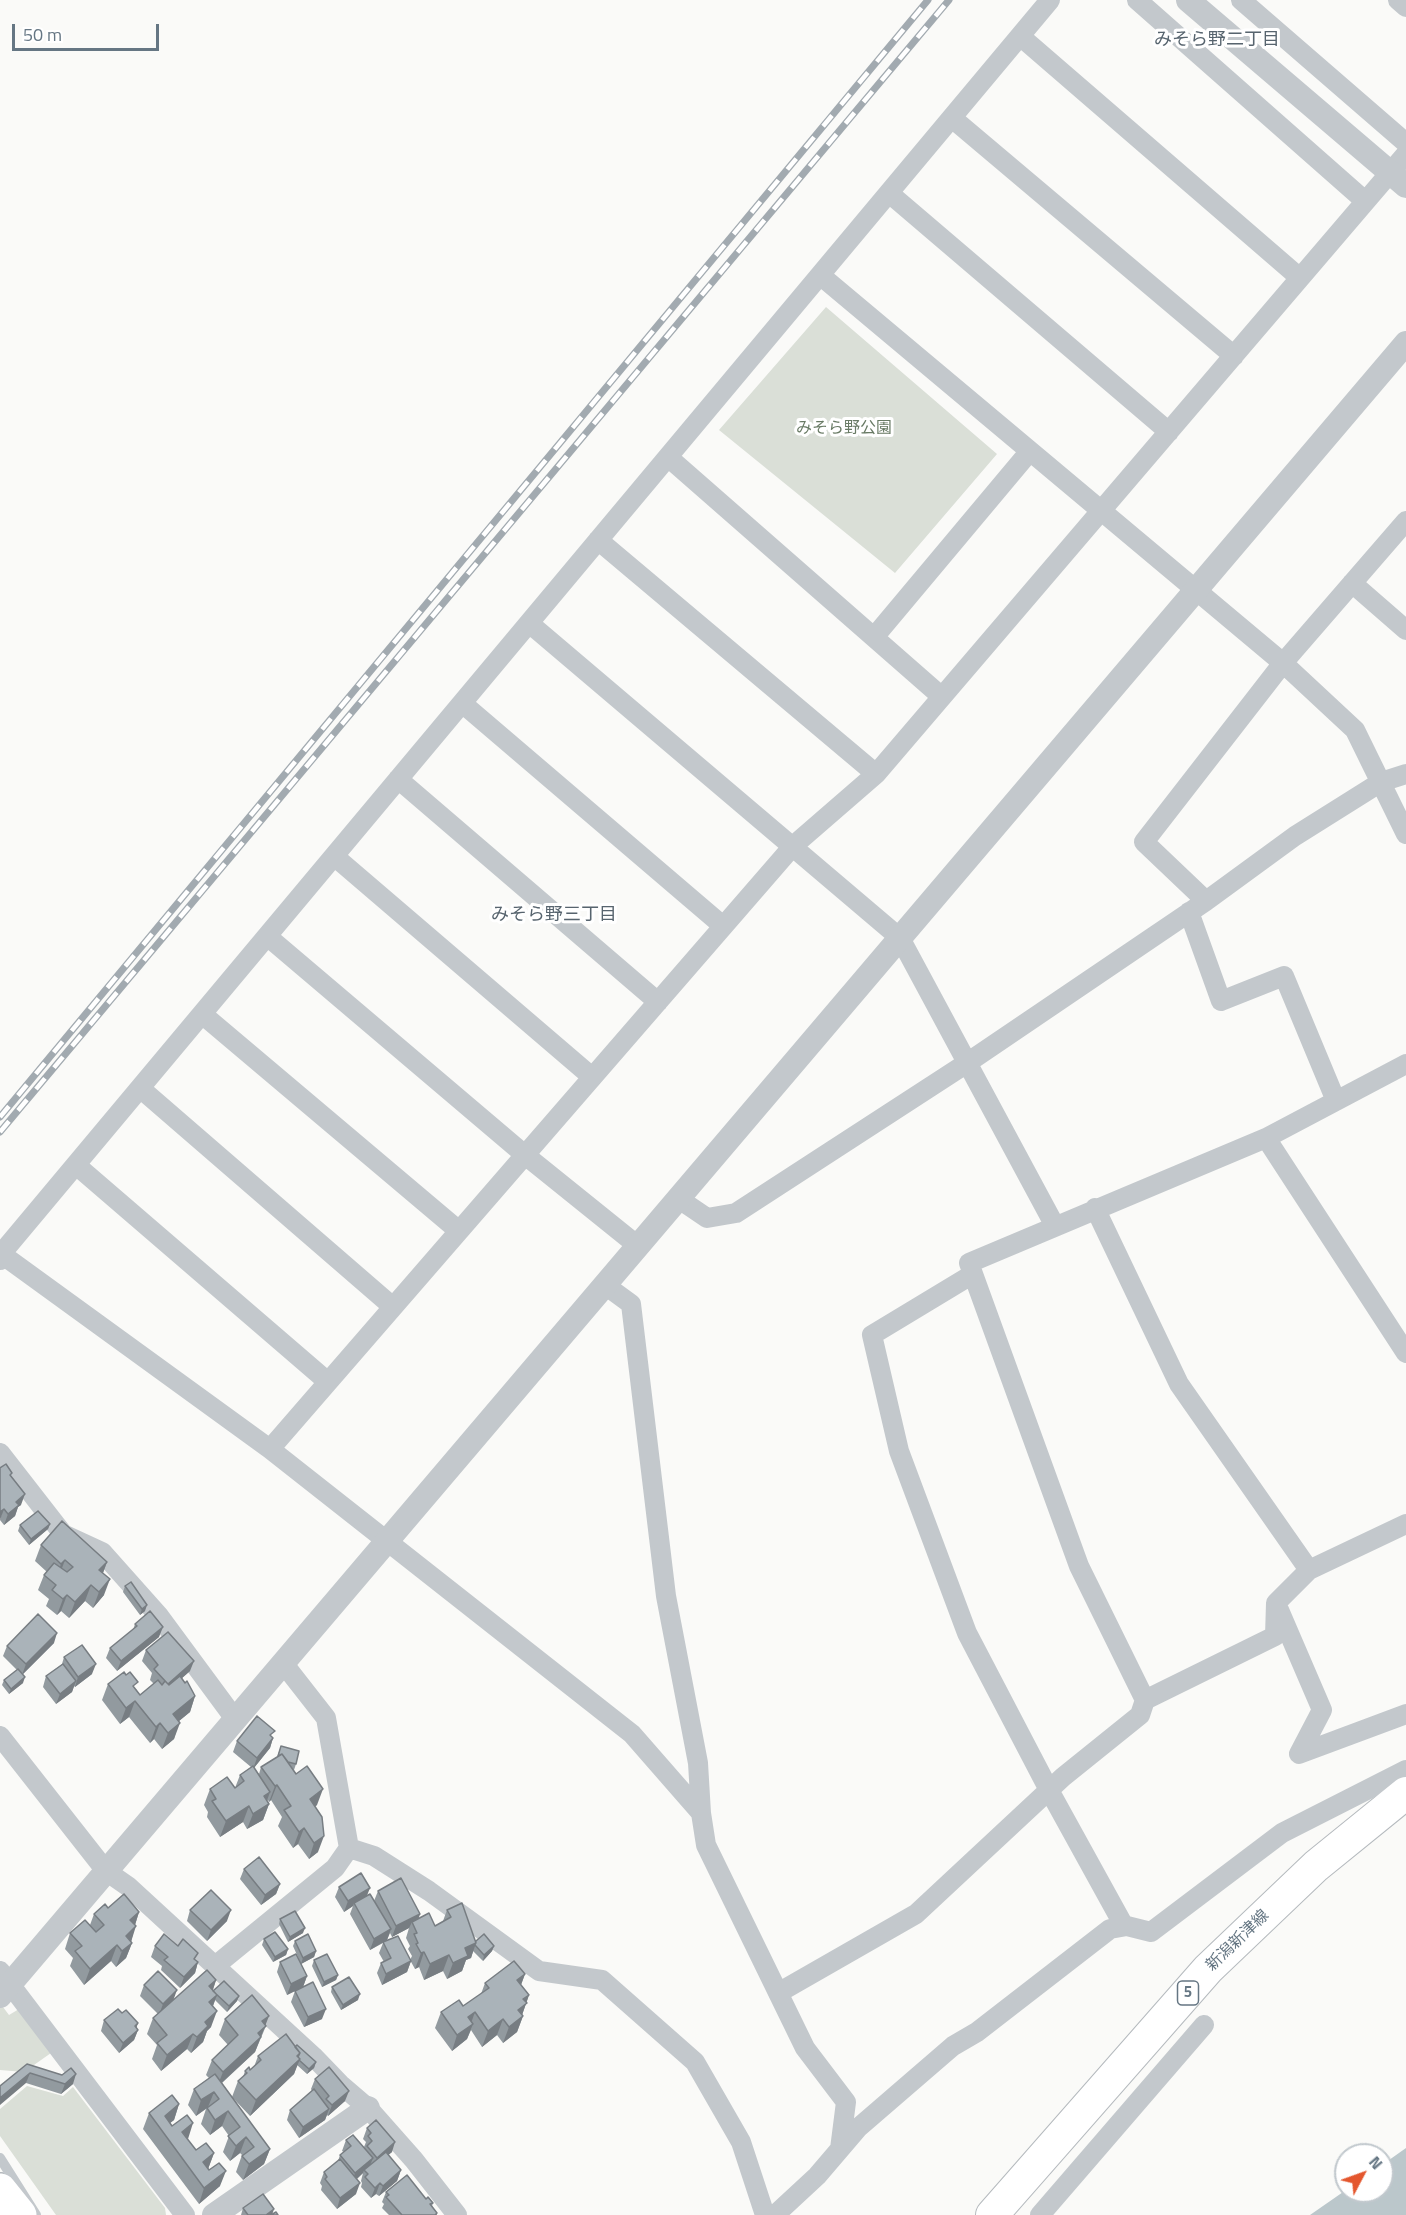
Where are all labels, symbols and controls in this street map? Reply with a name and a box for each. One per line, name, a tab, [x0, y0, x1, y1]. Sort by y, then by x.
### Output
scale bar	[15, 12, 162, 50]
text: 50 m	[23, 21, 62, 48]
district label: みそら野二丁目	[1154, 30, 1280, 52]
park label: みそら野公園	[796, 419, 892, 439]
district label: みそら野三丁目	[491, 905, 617, 927]
street label: 新潟新津線	[1203, 1906, 1273, 1976]
road number: 5	[1178, 1981, 1198, 2005]
north arrow	[1334, 2143, 1394, 2203]
text: N	[1363, 2150, 1389, 2175]

